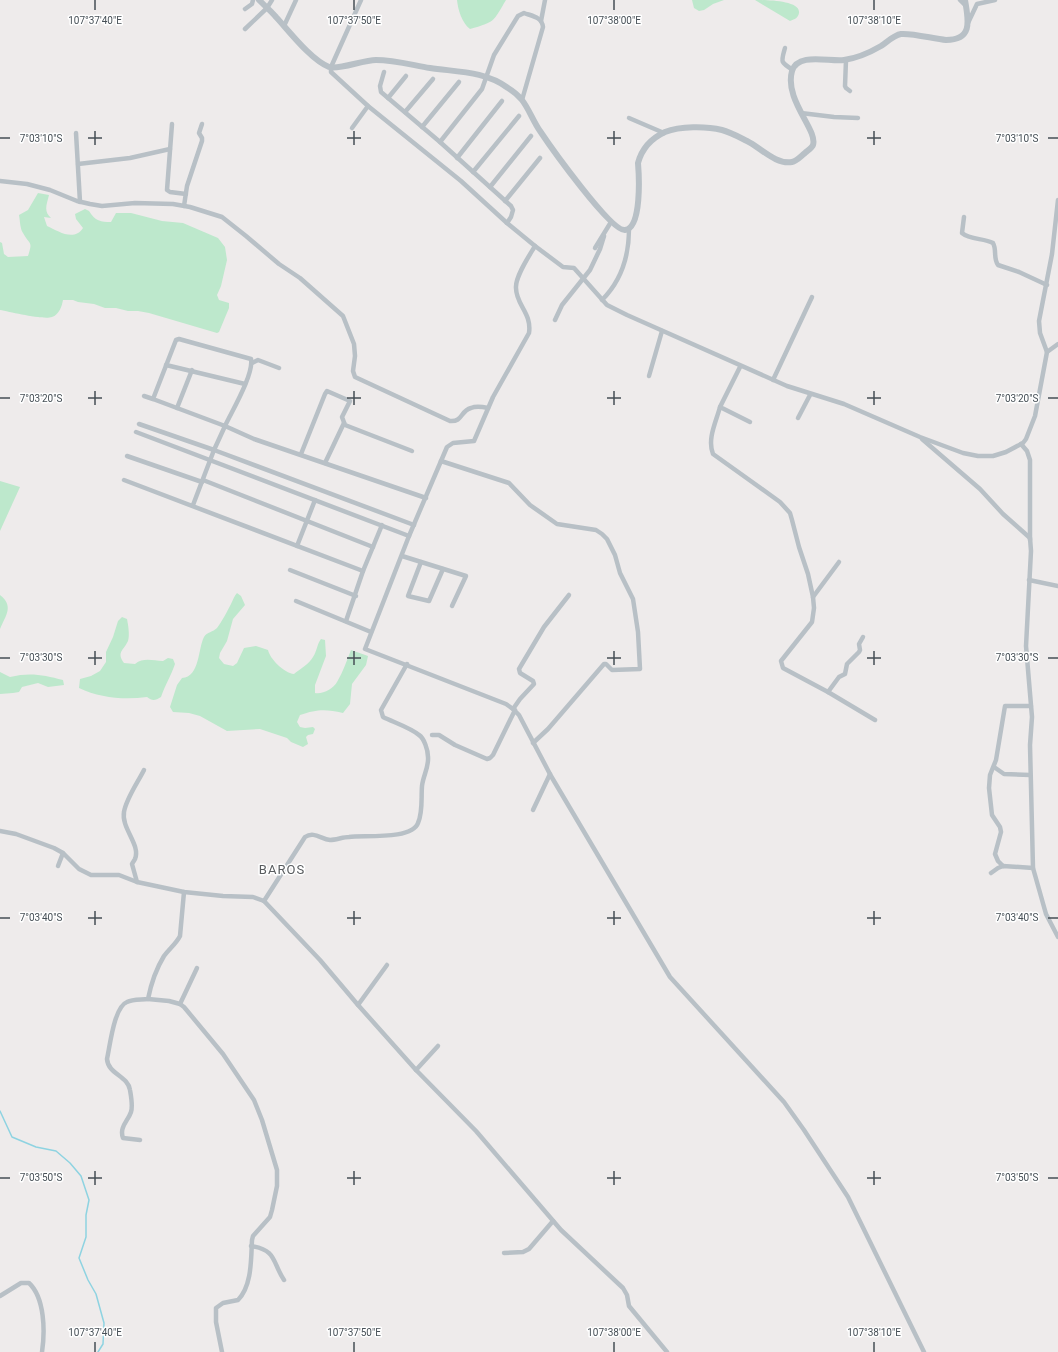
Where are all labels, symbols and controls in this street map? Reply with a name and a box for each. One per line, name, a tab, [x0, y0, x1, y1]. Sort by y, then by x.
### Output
text: 107°37'40"E	[68, 15, 122, 26]
text: 107°37'50"E	[327, 15, 381, 26]
text: 107°38'00"E	[587, 15, 641, 26]
text: 107°38'10"E	[847, 15, 901, 26]
text: 7°03'10"S	[20, 133, 62, 144]
text: 7°03'10"S	[996, 133, 1038, 144]
text: 7°03'20"S	[20, 393, 62, 404]
text: 7°03'20"S	[996, 393, 1038, 404]
text: 7°03'30"S	[20, 652, 62, 663]
text: 7°03'30"S	[996, 652, 1038, 663]
district label: BAROS	[259, 862, 305, 877]
text: 7°03'40"S	[20, 912, 62, 923]
text: 7°03'40"S	[996, 912, 1038, 923]
text: 7°03'50"S	[20, 1172, 62, 1183]
text: 7°03'50"S	[996, 1172, 1038, 1183]
text: 107°37'40"E	[68, 1327, 122, 1338]
text: 107°37'50"E	[327, 1327, 381, 1338]
text: 107°38'00"E	[587, 1327, 641, 1338]
text: 107°38'10"E	[847, 1327, 901, 1338]

